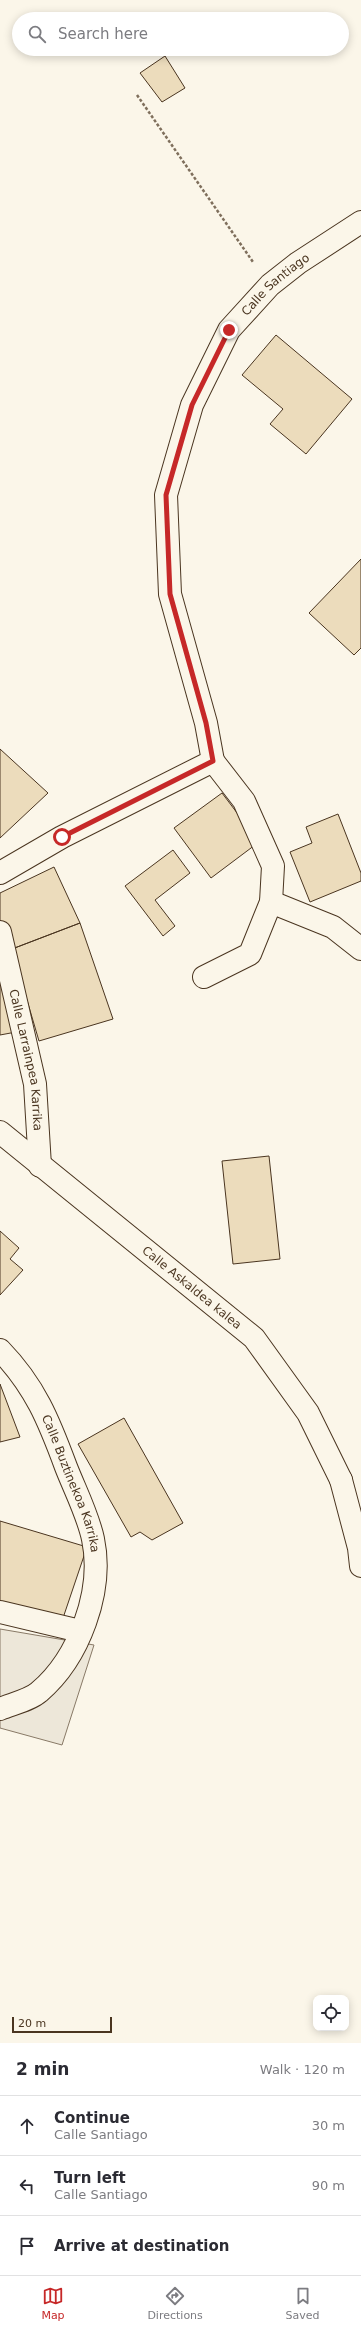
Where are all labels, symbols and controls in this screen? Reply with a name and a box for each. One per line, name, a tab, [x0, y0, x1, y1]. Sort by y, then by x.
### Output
search box	[12, 12, 349, 56]
icon: search	[26, 23, 48, 45]
text: Search here	[58, 25, 148, 43]
street label: Calle Santiago	[239, 251, 312, 318]
route end	[220, 321, 238, 339]
route start	[53, 828, 71, 846]
street label: Calle Larrainpea Karrika	[6, 988, 45, 1131]
street label: Calle Askaldea kalea	[139, 1243, 244, 1332]
street label: Calle Buztinekoa Karrika	[39, 1412, 102, 1553]
map controls	[313, 1995, 349, 2031]
button: locate	[313, 1995, 349, 2031]
scale bar	[12, 2015, 112, 2034]
text: 20 m	[18, 2017, 46, 2030]
text: 2 min	[16, 2059, 69, 2079]
text: Walk · 120 m	[260, 2062, 345, 2077]
text: Continue	[54, 2109, 130, 2127]
icon: ahead	[16, 2115, 38, 2137]
text: 30 m	[312, 2118, 345, 2133]
text: Calle Santiago	[54, 2127, 148, 2142]
text: Turn left	[54, 2169, 126, 2187]
icon: left	[16, 2175, 38, 2197]
text: 90 m	[312, 2178, 345, 2193]
text: Calle Santiago	[54, 2187, 148, 2202]
icon: arrive	[16, 2235, 38, 2257]
text: Arrive at destination	[54, 2237, 229, 2255]
tab: Map	[41, 2285, 65, 2322]
tab: Directions	[147, 2285, 203, 2322]
tab: Saved	[286, 2285, 320, 2322]

